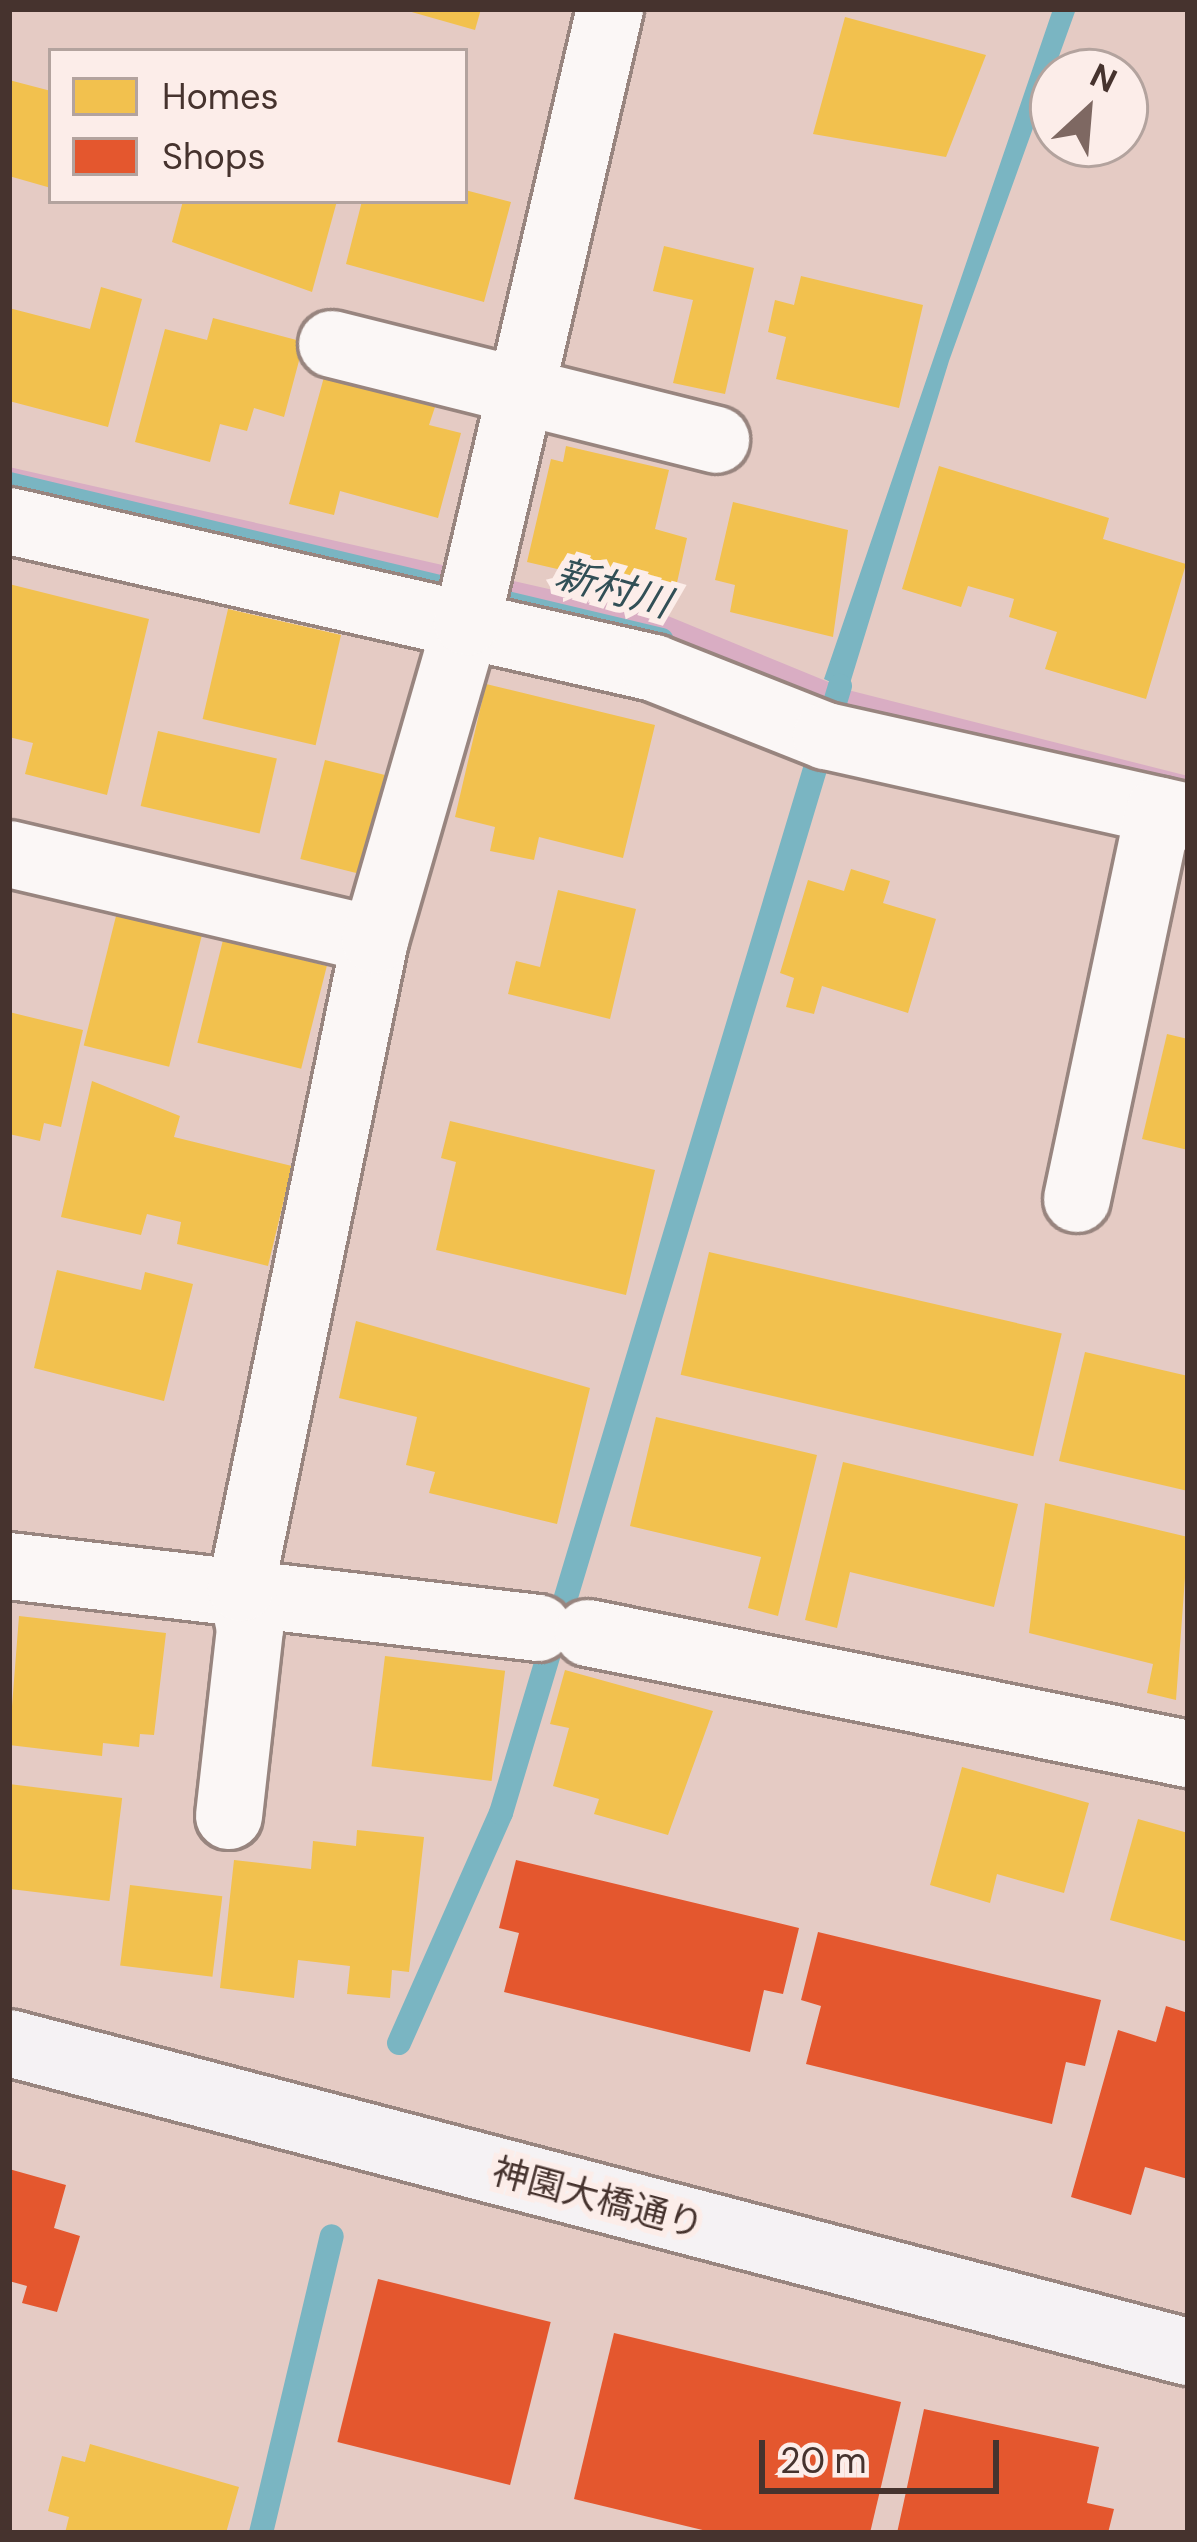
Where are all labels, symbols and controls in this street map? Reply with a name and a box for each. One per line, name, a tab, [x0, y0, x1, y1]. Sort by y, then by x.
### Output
legend	[48, 48, 468, 204]
north arrow	[1029, 48, 1149, 168]
text: N	[1083, 53, 1124, 102]
text: Homes	[162, 73, 278, 120]
text: Shops	[162, 133, 266, 180]
water label: 新村川	[550, 550, 676, 628]
street label: 神園大橋通り	[488, 2149, 708, 2247]
scale bar	[765, 2416, 1005, 2490]
text: 20 m	[780, 2437, 867, 2484]

